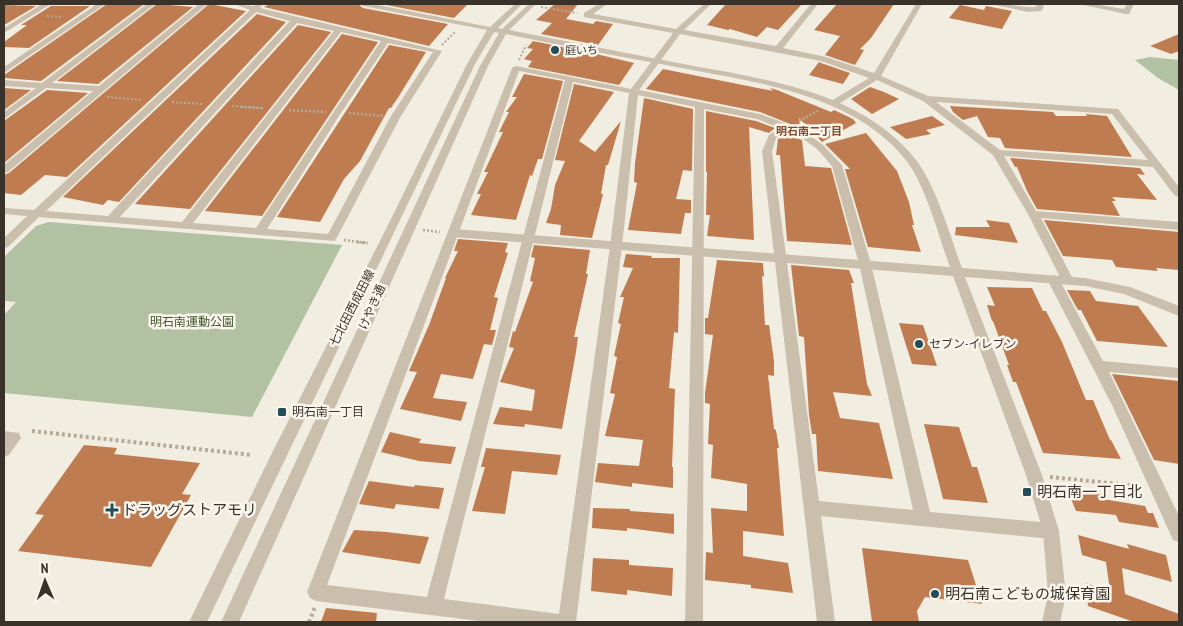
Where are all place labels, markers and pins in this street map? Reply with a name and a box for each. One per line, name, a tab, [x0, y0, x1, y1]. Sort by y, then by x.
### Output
place label: 庭いち	[565, 43, 598, 57]
marker: 庭いち	[549, 44, 561, 56]
place label: セブン-イレブン	[929, 336, 1017, 351]
marker: セブン-イレブン	[913, 338, 925, 350]
place label: 明石南一丁目	[292, 404, 364, 419]
marker: 明石南一丁目	[276, 406, 288, 418]
place label: 明石南一丁目北	[1037, 482, 1142, 501]
marker: 明石南一丁目北	[1021, 486, 1033, 498]
place label: ドラッグストアモリ	[122, 500, 257, 519]
marker: ドラッグストアモリ	[106, 504, 118, 516]
place label: 明石南こどもの城保育園	[945, 584, 1110, 603]
marker: 明石南こどもの城保育園	[929, 588, 941, 600]

